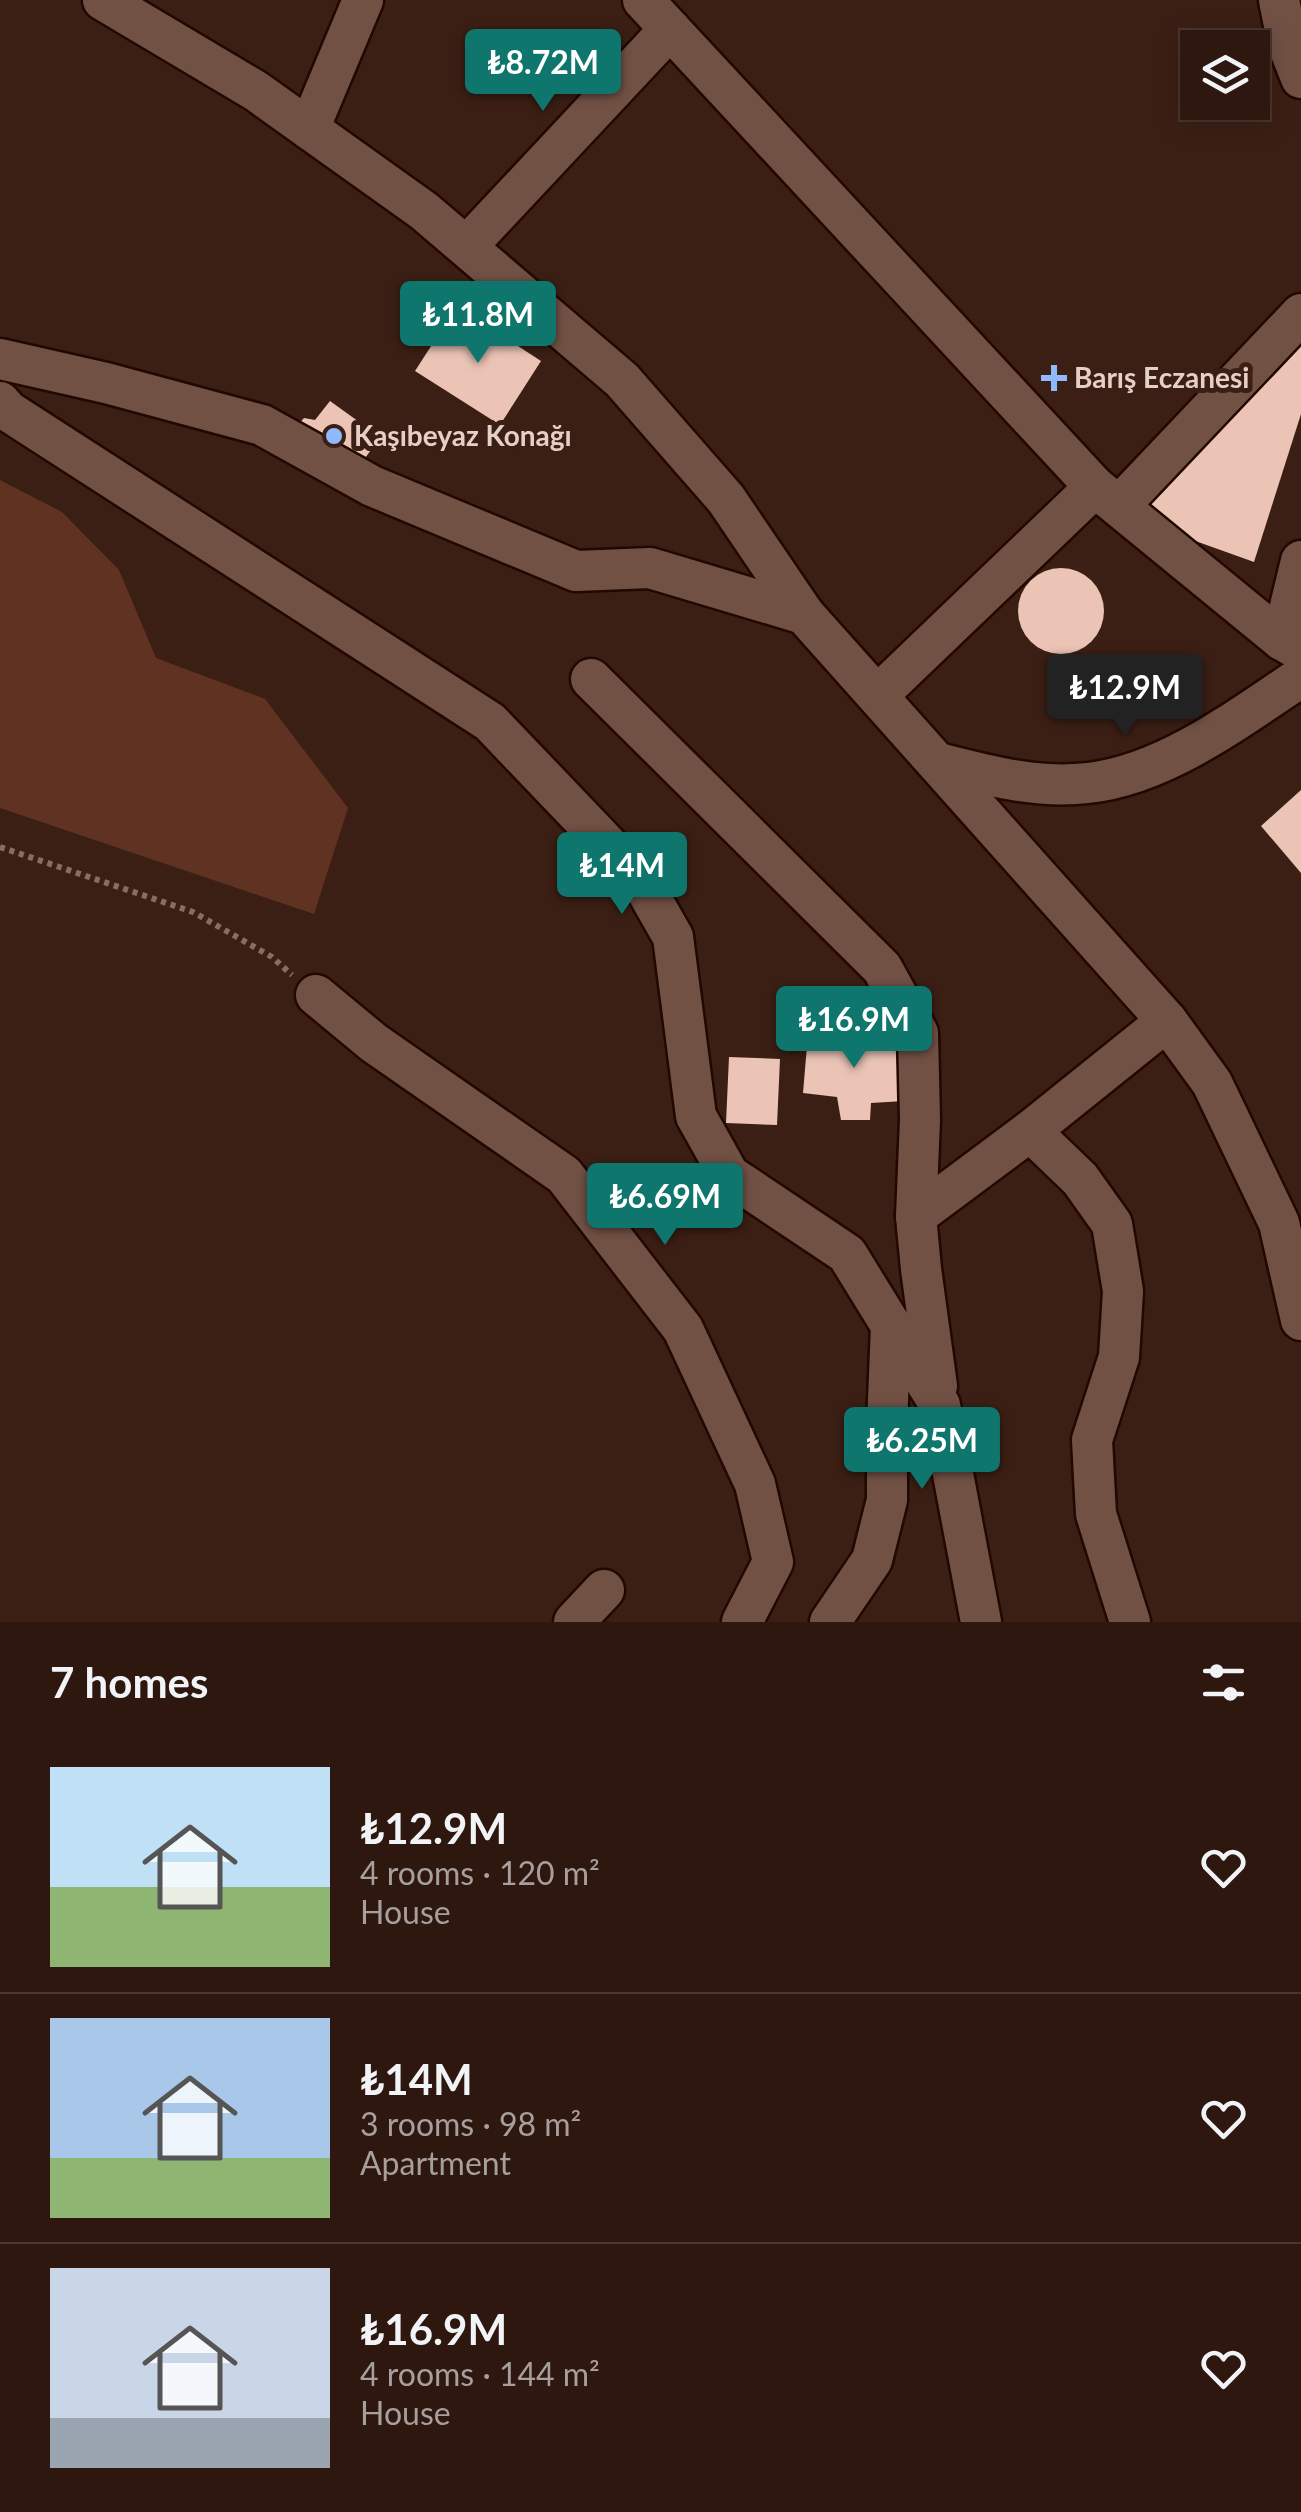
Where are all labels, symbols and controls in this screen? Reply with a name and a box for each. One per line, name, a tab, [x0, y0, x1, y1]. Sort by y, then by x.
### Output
pin: ₺8.72M	[462, 29, 624, 114]
map controls	[1180, 30, 1270, 120]
button: layers	[1180, 30, 1270, 120]
text: ₺8.72M	[487, 42, 599, 81]
pin: ₺11.8M	[397, 281, 559, 366]
text: ₺11.8M	[422, 294, 534, 333]
place label: Barış Eczanesi	[1074, 360, 1249, 394]
marker: Barış Eczanesi	[1043, 367, 1065, 389]
place label: Kaşıbeyaz Konağı	[354, 418, 572, 452]
marker: Kaşıbeyaz Konağı	[323, 425, 345, 447]
pin: ₺12.9M	[1044, 654, 1206, 739]
text: ₺12.9M	[1069, 667, 1181, 706]
pin: ₺14M	[563, 832, 681, 917]
text: ₺14M	[579, 845, 665, 884]
pin: ₺16.9M	[773, 986, 935, 1071]
text: ₺16.9M	[798, 999, 910, 1038]
pin: ₺6.69M	[584, 1163, 746, 1248]
text: ₺6.69M	[609, 1176, 721, 1215]
pin: ₺6.25M	[841, 1407, 1003, 1492]
text: ₺6.25M	[866, 1420, 978, 1459]
icon: filters	[1196, 1655, 1251, 1710]
text: 7 homes	[50, 1657, 208, 1707]
text: ₺12.9M	[360, 1803, 507, 1853]
icon: home	[130, 1807, 250, 1927]
icon: heart	[1196, 1840, 1251, 1895]
text: 4 rooms · 120 m²	[360, 1853, 600, 1892]
text: House	[360, 1892, 451, 1931]
text: ₺14M	[360, 2054, 473, 2104]
icon: home	[130, 2058, 250, 2178]
icon: heart	[1196, 2091, 1251, 2146]
text: 3 rooms · 98 m²	[360, 2104, 581, 2143]
text: Apartment	[360, 2143, 511, 2182]
text: ₺16.9M	[360, 2304, 507, 2354]
icon: home	[130, 2308, 250, 2428]
icon: heart	[1196, 2341, 1251, 2396]
text: 4 rooms · 144 m²	[360, 2354, 600, 2393]
text: House	[360, 2393, 451, 2432]

